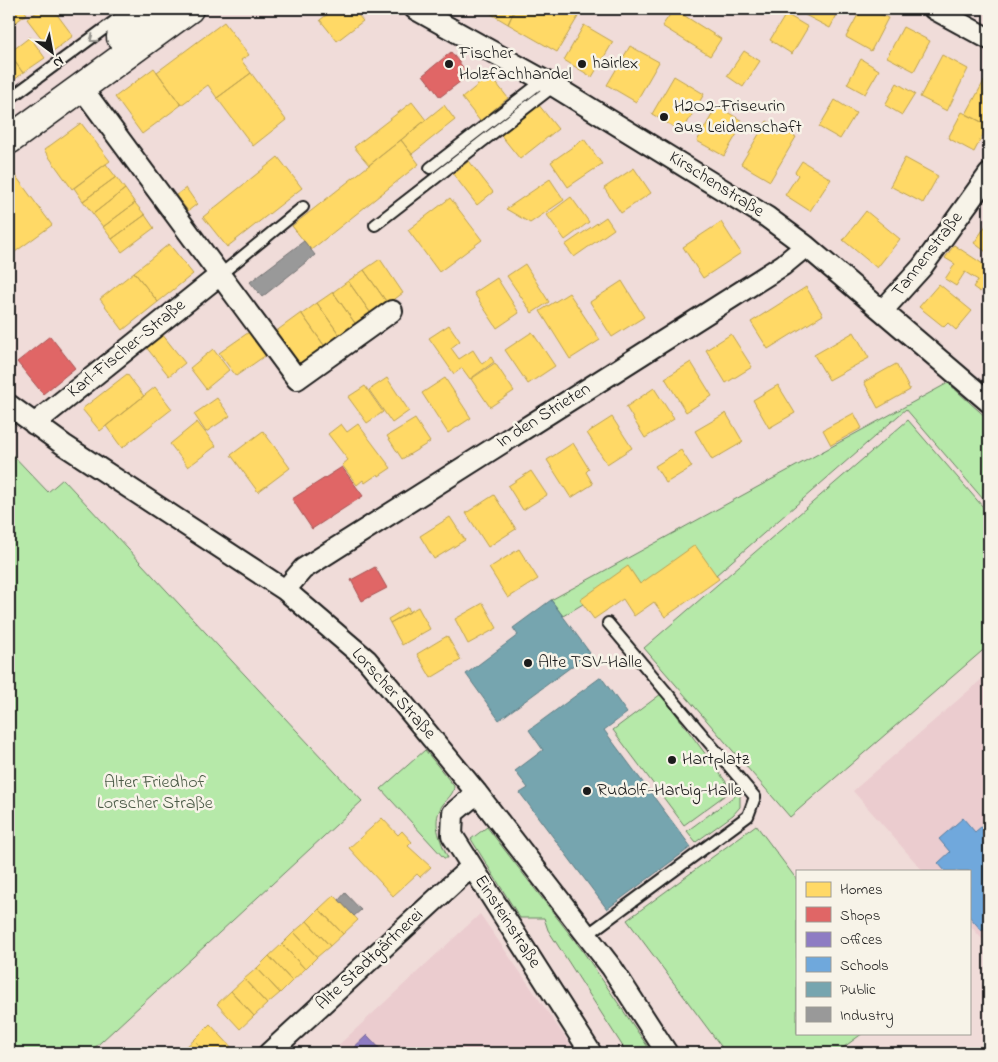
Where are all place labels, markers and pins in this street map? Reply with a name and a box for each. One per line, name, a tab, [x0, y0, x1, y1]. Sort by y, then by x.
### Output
place label: Fischer Holzfachhandel	[458, 41, 572, 88]
place label: hairlex	[592, 51, 638, 77]
marker: Fischer Holzfachhandel	[443, 58, 455, 70]
marker: hairlex	[576, 58, 588, 70]
place label: H2O2-Friseurin aus Leidenschaft	[674, 94, 802, 141]
marker: H2O2-Friseurin aus Leidenschaft	[658, 111, 670, 123]
place label: Alte TSV-Halle	[538, 650, 643, 676]
marker: Alte TSV-Halle	[522, 657, 534, 669]
place label: Hartplatz	[682, 747, 750, 773]
marker: Hartplatz	[666, 754, 678, 766]
place label: Rudolf-Harbig-Halle	[597, 778, 743, 805]
marker: Rudolf-Harbig-Halle	[581, 785, 593, 797]

